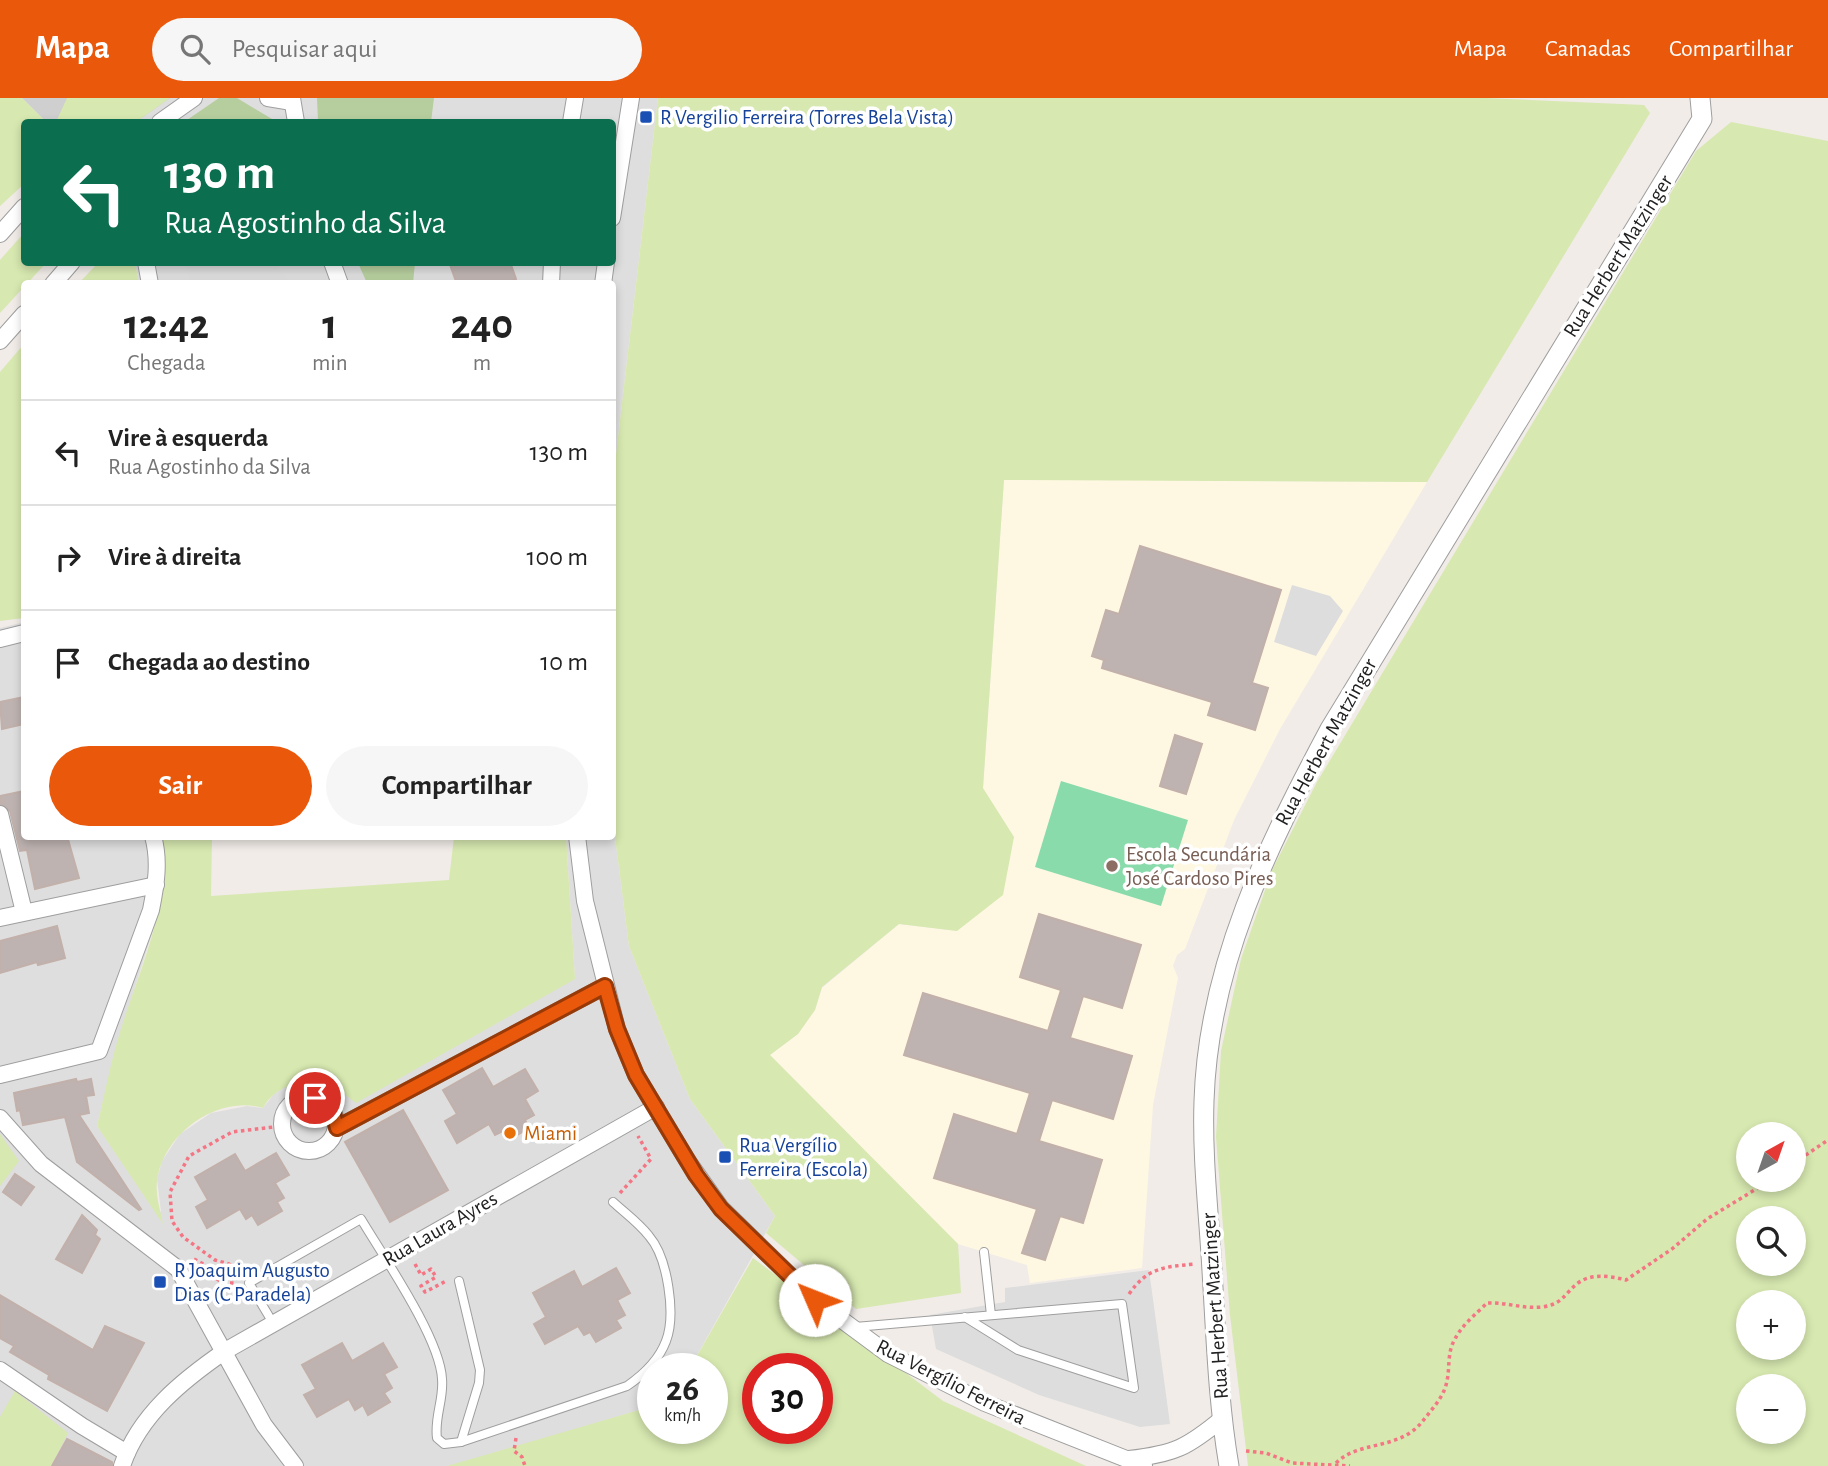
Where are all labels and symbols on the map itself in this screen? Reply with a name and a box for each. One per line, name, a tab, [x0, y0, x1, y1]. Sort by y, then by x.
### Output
place label: R Vergilio Ferreira (Torres Bela Vista)	[660, 107, 954, 128]
marker: R Vergilio Ferreira (Torres Bela Vista)	[638, 109, 654, 125]
street label: Rua Herbert Matzinger	[1560, 171, 1677, 341]
street label: Rua Herbert Matzinger	[1271, 655, 1381, 829]
place label: Escola Secundária José Cardoso Pires	[1126, 844, 1273, 889]
marker: Escola Secundária José Cardoso Pires	[1104, 858, 1120, 874]
pin	[285, 1068, 345, 1128]
north arrow	[1736, 1122, 1806, 1192]
place label: Miami	[524, 1123, 577, 1144]
marker: Miami	[502, 1125, 518, 1141]
place label: Rua Vergílio Ferreira (Escola)	[739, 1135, 869, 1180]
marker: Rua Vergílio Ferreira (Escola)	[717, 1149, 733, 1165]
street label: Rua Laura Ayres	[379, 1188, 501, 1270]
street label: Rua Herbert Matzinger	[1198, 1212, 1232, 1400]
place label: R Joaquim Augusto Dias (C Paradela)	[174, 1260, 330, 1305]
position arrow	[778, 1263, 852, 1337]
marker: R Joaquim Augusto Dias (C Paradela)	[152, 1274, 168, 1290]
street label: Rua Vergílio Ferreira	[873, 1335, 1029, 1429]
speed limit sign: 30	[742, 1353, 833, 1444]

